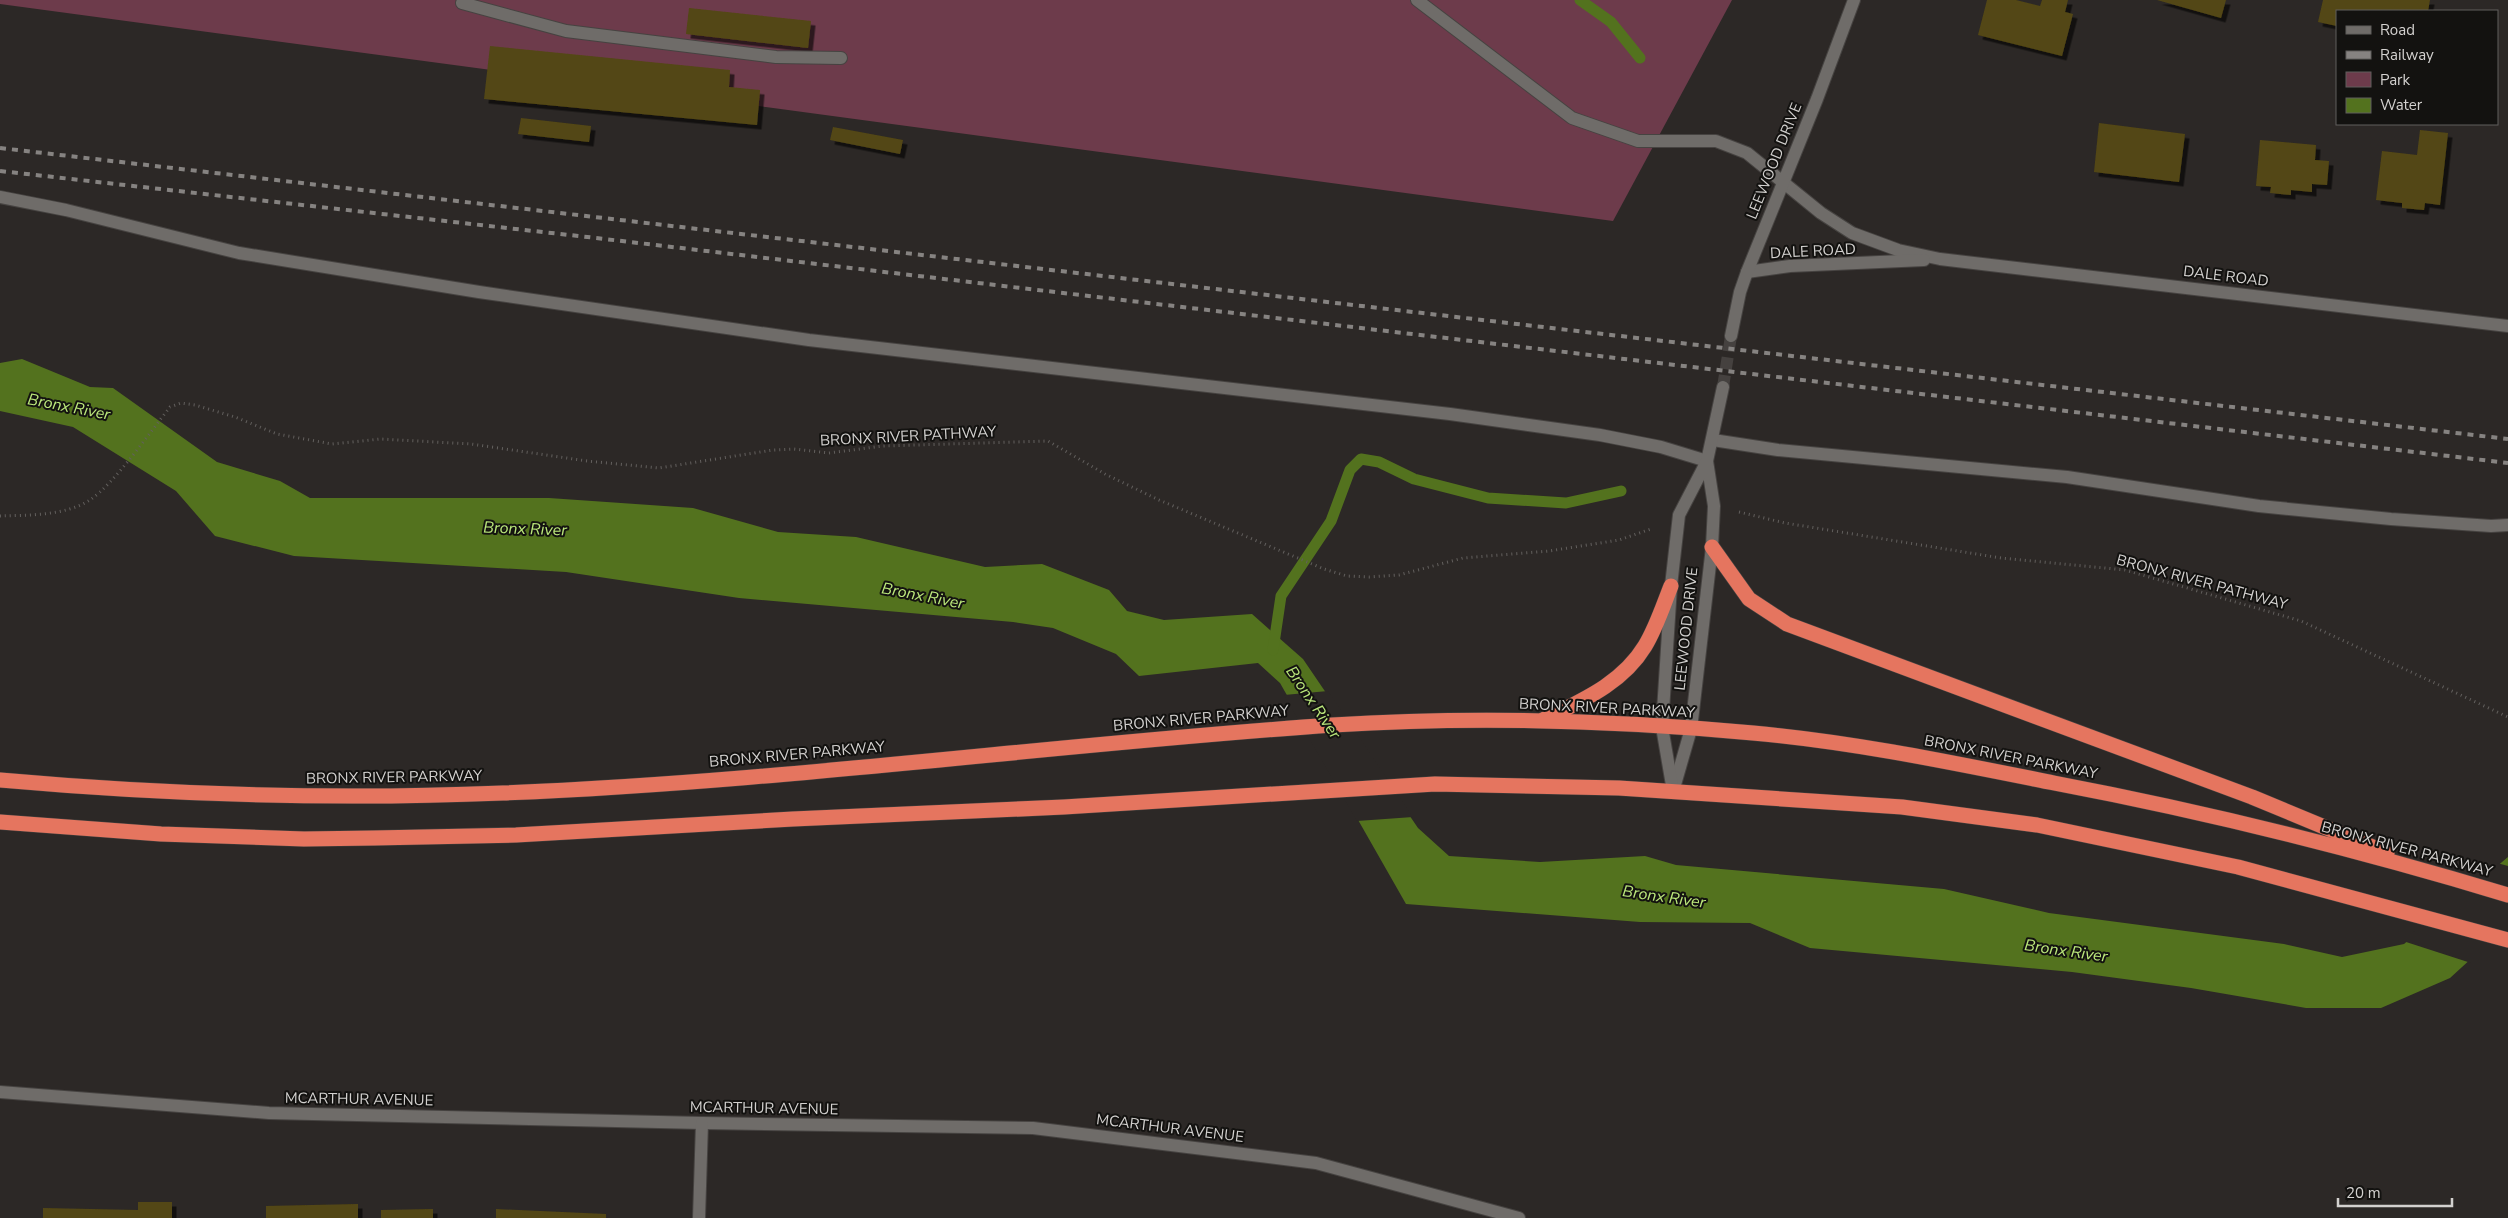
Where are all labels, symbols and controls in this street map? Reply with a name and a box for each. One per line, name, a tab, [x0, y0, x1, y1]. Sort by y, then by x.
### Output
legend	[2336, 10, 2498, 125]
text: Road	[2380, 20, 2415, 40]
text: Railway	[2380, 45, 2434, 65]
text: Park	[2380, 70, 2410, 90]
text: Water	[2380, 95, 2423, 115]
street label: LEEWOOD DRIVE	[1742, 100, 1806, 222]
street label: DALE ROAD	[1770, 239, 1856, 263]
street label: DALE ROAD	[2182, 261, 2270, 291]
water label: Bronx River	[26, 388, 113, 426]
street label: BRONX RIVER PATHWAY	[819, 421, 998, 451]
water label: Bronx River	[483, 517, 568, 541]
street label: BRONX RIVER PATHWAY	[2114, 550, 2291, 615]
street label: LEEWOOD DRIVE	[1670, 566, 1702, 692]
water label: Bronx River	[880, 577, 967, 615]
water label: Bronx River	[1281, 662, 1346, 744]
street label: BRONX RIVER PARKWAY	[1518, 693, 1697, 723]
street label: BRONX RIVER PARKWAY	[1112, 700, 1291, 736]
street label: BRONX RIVER PARKWAY	[1923, 730, 2100, 784]
street label: BRONX RIVER PARKWAY	[708, 736, 887, 772]
street label: BRONX RIVER PARKWAY	[306, 765, 483, 789]
street label: BRONX RIVER PARKWAY	[2319, 817, 2496, 882]
water label: Bronx River	[1621, 880, 1708, 914]
water label: Bronx River	[2023, 934, 2110, 968]
street label: MCARTHUR AVENUE	[285, 1088, 433, 1110]
street label: MCARTHUR AVENUE	[690, 1097, 838, 1119]
street label: MCARTHUR AVENUE	[1095, 1109, 1245, 1147]
scale bar	[2338, 1176, 2452, 1208]
text: 20 m	[2346, 1183, 2381, 1203]

